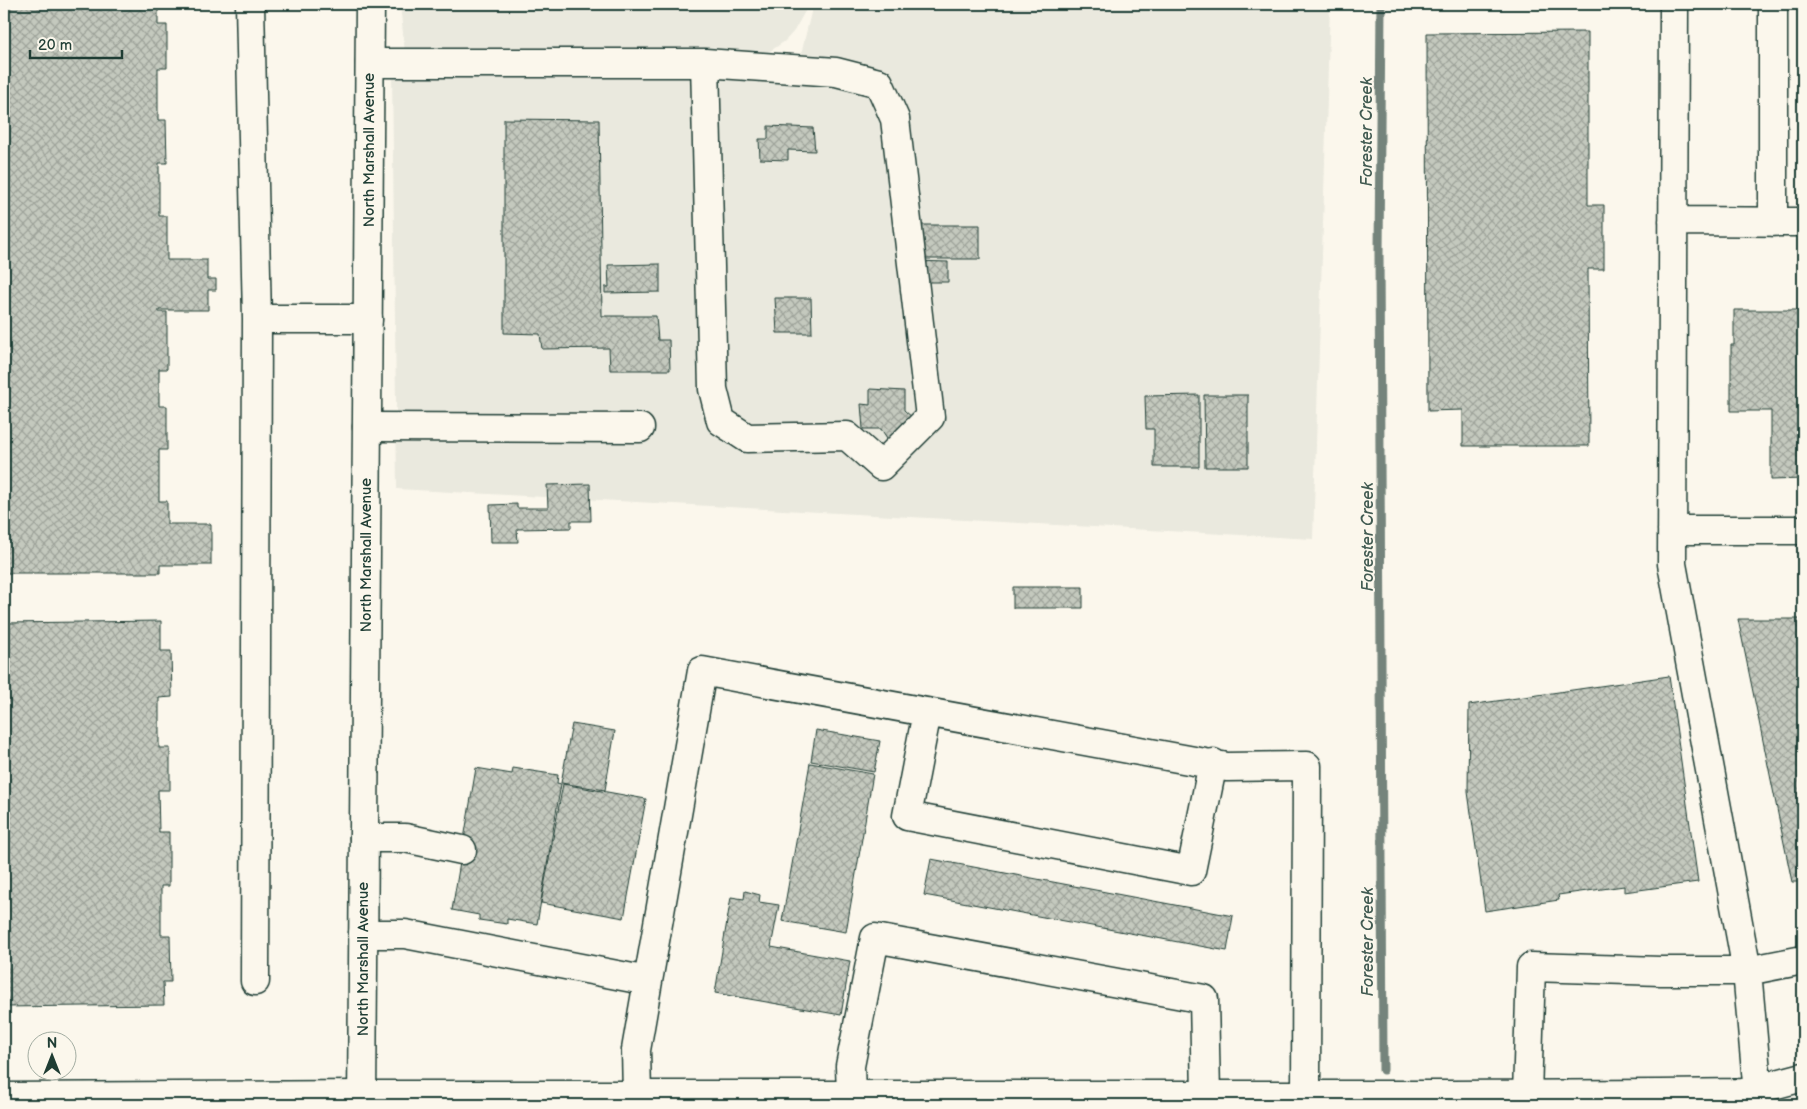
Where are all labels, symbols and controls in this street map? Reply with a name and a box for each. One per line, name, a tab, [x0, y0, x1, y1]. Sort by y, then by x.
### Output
scale bar	[30, 28, 122, 60]
text: 20 m	[38, 36, 72, 55]
street label: North Marshall Avenue	[360, 73, 379, 227]
water label: Forester Creek	[1358, 76, 1377, 187]
street label: North Marshall Avenue	[357, 478, 376, 632]
water label: Forester Creek	[1359, 481, 1378, 592]
street label: North Marshall Avenue	[354, 882, 373, 1036]
water label: Forester Creek	[1359, 886, 1378, 997]
north arrow	[28, 1032, 78, 1082]
text: N	[47, 1035, 57, 1052]

